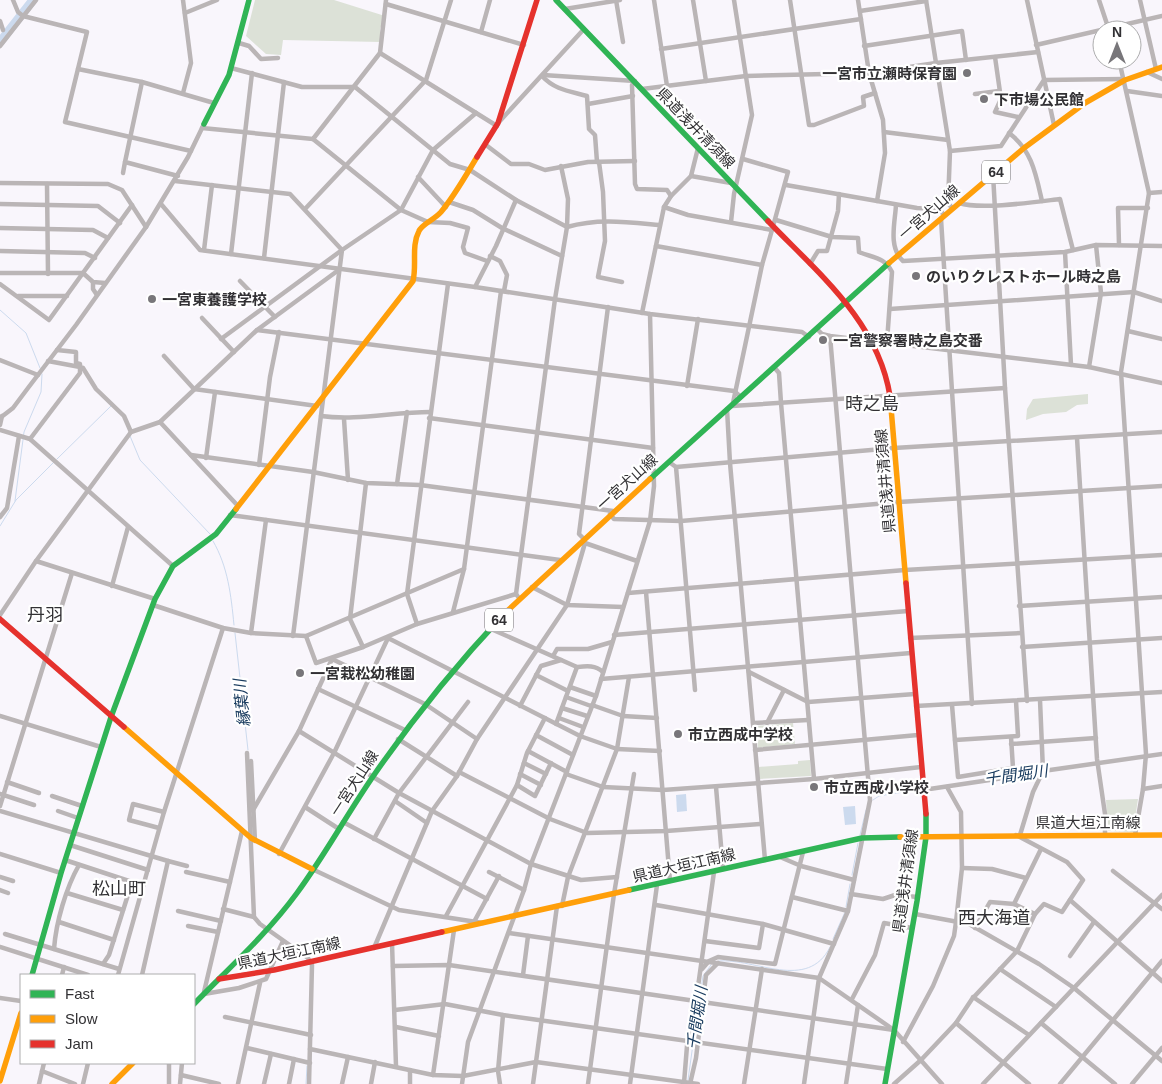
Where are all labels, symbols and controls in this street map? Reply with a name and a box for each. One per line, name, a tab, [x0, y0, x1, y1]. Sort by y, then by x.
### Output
north arrow	[1092, 20, 1142, 70]
text: N	[1112, 24, 1122, 40]
place label: 一宮市立瀬時保育園	[822, 65, 957, 82]
marker: 一宮市立瀬時保育園	[961, 67, 973, 79]
street label: 県道浅井清須線	[653, 84, 739, 172]
place label: 下市場公民館	[994, 91, 1084, 108]
marker: 下市場公民館	[978, 93, 990, 105]
road number: 64	[982, 160, 1010, 183]
street label: 一宮犬山線	[895, 181, 963, 243]
place label: のいりクレストホール時之島	[926, 268, 1121, 285]
marker: のいりクレストホール時之島	[910, 270, 922, 282]
place label: 一宮東養護学校	[162, 291, 267, 308]
marker: 一宮東養護学校	[146, 293, 158, 305]
place label: 一宮警察署時之島交番	[833, 332, 983, 349]
marker: 一宮警察署時之島交番	[817, 334, 829, 346]
district label: 時之島	[845, 394, 899, 414]
street label: 県道浅井清須線	[872, 428, 898, 534]
street label: 一宮犬山線	[593, 451, 661, 513]
district label: 丹羽	[27, 605, 63, 625]
road number: 64	[485, 608, 513, 632]
place label: 一宮栽松幼稚園	[310, 665, 415, 682]
marker: 一宮栽松幼稚園	[294, 667, 306, 679]
water label: 縁葉川	[231, 676, 253, 728]
place label: 市立西成中学校	[688, 726, 793, 743]
marker: 市立西成中学校	[672, 728, 684, 740]
street label: 一宮犬山線	[326, 747, 382, 819]
water label: 千間堀川	[983, 762, 1051, 788]
place label: 市立西成小学校	[824, 779, 929, 796]
marker: 市立西成小学校	[808, 781, 820, 793]
street label: 県道大垣江南線	[1035, 814, 1141, 831]
street label: 県道浅井清須線	[889, 828, 921, 934]
street label: 県道大垣江南線	[631, 845, 737, 885]
district label: 松山町	[92, 879, 146, 899]
district label: 西大海道	[958, 908, 1030, 928]
street label: 県道大垣江南線	[236, 934, 342, 972]
legend	[20, 974, 195, 1064]
water label: 千間堀川	[684, 983, 710, 1051]
text: Fast	[65, 985, 95, 1002]
text: Slow	[65, 1010, 98, 1027]
text: Jam	[65, 1035, 93, 1052]

